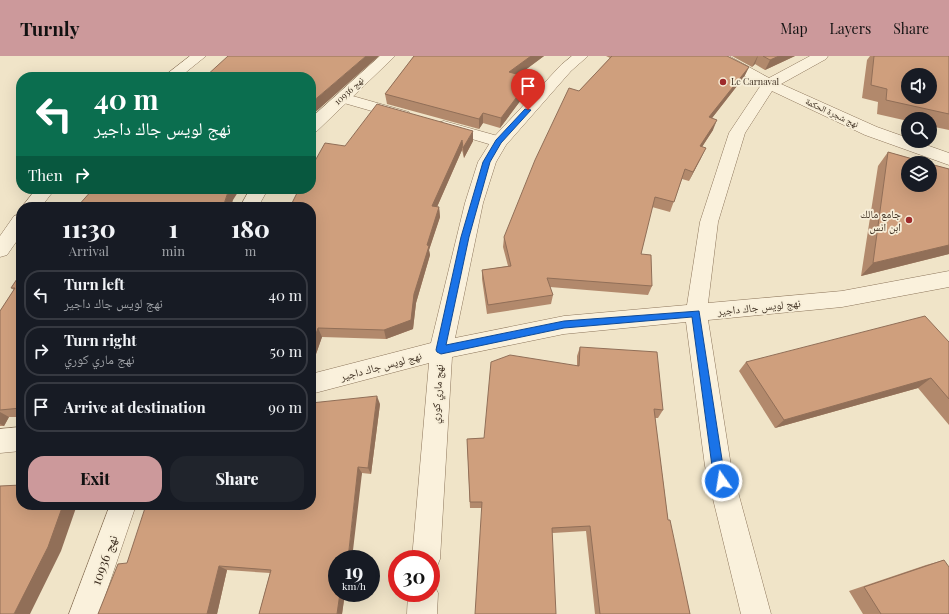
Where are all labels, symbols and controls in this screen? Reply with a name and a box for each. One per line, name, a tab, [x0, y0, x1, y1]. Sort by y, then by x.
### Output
text: Turnly	[20, 15, 80, 41]
text: Map	[780, 19, 808, 38]
text: Layers	[830, 19, 871, 38]
text: Share	[893, 19, 929, 38]
map controls	[901, 68, 937, 192]
button: sound	[901, 68, 937, 104]
pin	[511, 69, 545, 110]
street label: نهج 10936	[331, 73, 367, 108]
icon: arrive	[517, 75, 539, 97]
place label: Le Carnaval	[731, 75, 779, 87]
marker: Le Carnaval	[718, 77, 728, 87]
text: 40 m	[94, 80, 159, 117]
icon: left	[28, 88, 80, 140]
street label: نهج شجرة الحكمة	[803, 94, 862, 131]
button: search	[901, 112, 937, 148]
text: نهج لويس جاك داجير	[94, 116, 231, 140]
button: layers	[901, 156, 937, 192]
icon: right	[71, 164, 93, 186]
text: Then	[28, 165, 63, 185]
place label: جامع مالك ابن انس	[860, 206, 901, 234]
text: 11:30	[62, 212, 116, 244]
text: 1	[169, 212, 178, 244]
text: 180	[231, 212, 270, 244]
marker: جامع مالك ابن انس	[904, 215, 914, 225]
text: Arrival	[69, 242, 109, 259]
text: min	[162, 242, 185, 259]
text: m	[245, 242, 256, 259]
text: Turn left	[64, 274, 125, 294]
icon: left	[30, 284, 52, 306]
text: 40 m	[269, 285, 302, 305]
text: نهج لويس جاك داجير	[64, 294, 163, 311]
street label: نهج لويس جاك داجير	[716, 295, 801, 318]
text: Turn right	[64, 330, 137, 350]
icon: right	[30, 340, 52, 362]
text: 50 m	[270, 341, 302, 361]
street label: نهج لويس جاك داجير	[338, 347, 423, 384]
text: نهج ماري كوري	[64, 350, 134, 367]
street label: نهج ماري كوري	[427, 364, 448, 424]
icon: arrive	[30, 396, 52, 418]
text: Arrive at destination	[64, 397, 206, 417]
text: 90 m	[268, 397, 302, 417]
button: Exit	[28, 456, 162, 502]
button: Share	[170, 456, 304, 502]
position arrow	[701, 460, 743, 502]
street label: نهج 10936	[87, 532, 122, 588]
speed limit sign: 30	[388, 550, 440, 602]
text: 19	[345, 557, 363, 584]
text: km/h	[342, 579, 366, 593]

